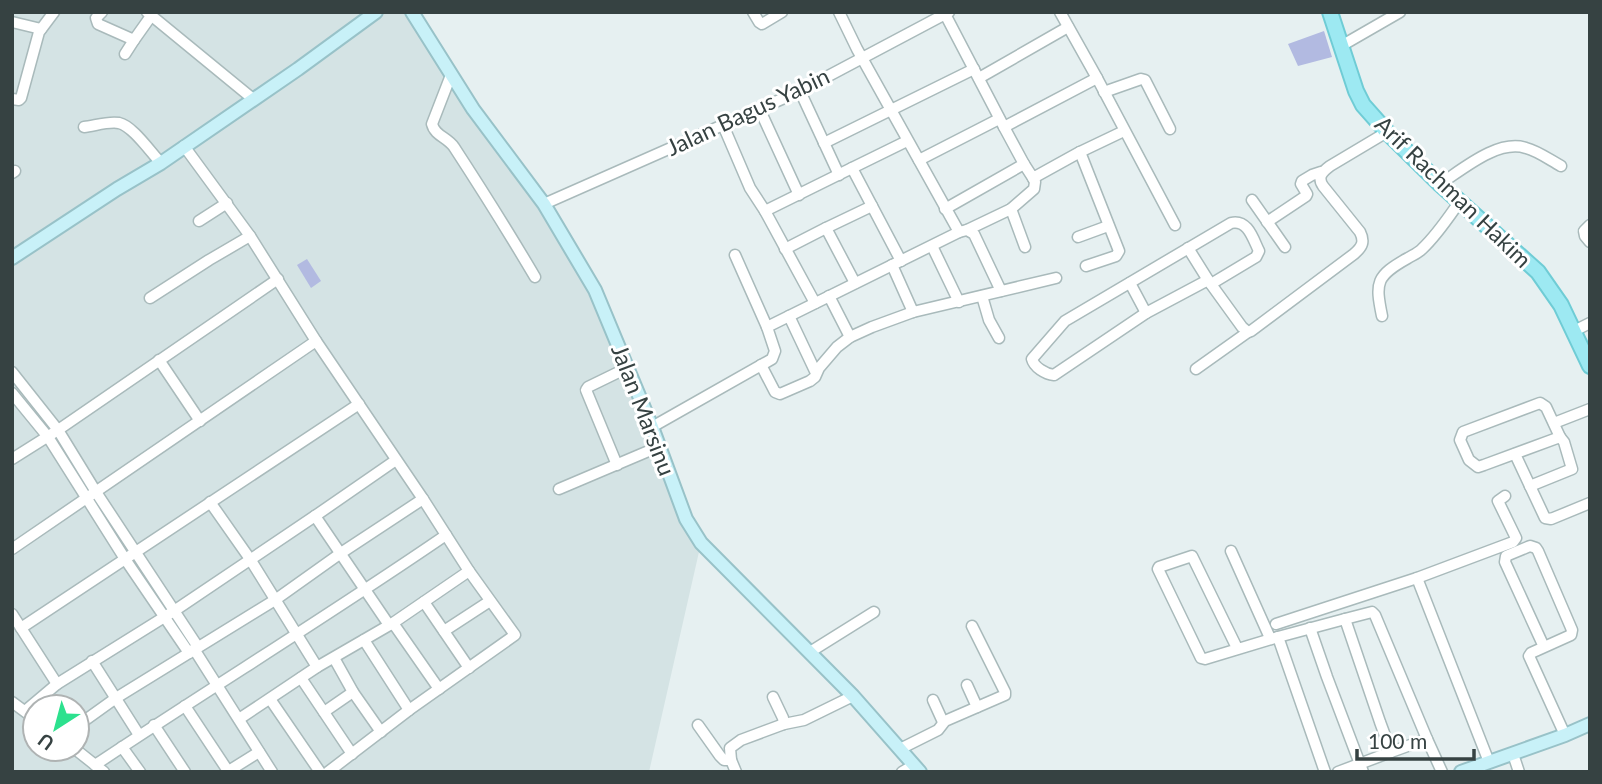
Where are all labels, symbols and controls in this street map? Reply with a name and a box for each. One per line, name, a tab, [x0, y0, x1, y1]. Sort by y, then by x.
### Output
street label: Jalan Bagus Yabin	[662, 61, 834, 161]
street label: Arif Rachman Hakim	[1370, 110, 1538, 273]
street label: Jalan Marsinu	[606, 340, 682, 479]
north arrow	[21, 693, 91, 763]
scale bar	[1357, 718, 1474, 762]
text: 100 m	[1368, 728, 1427, 753]
text: U	[33, 729, 58, 756]

